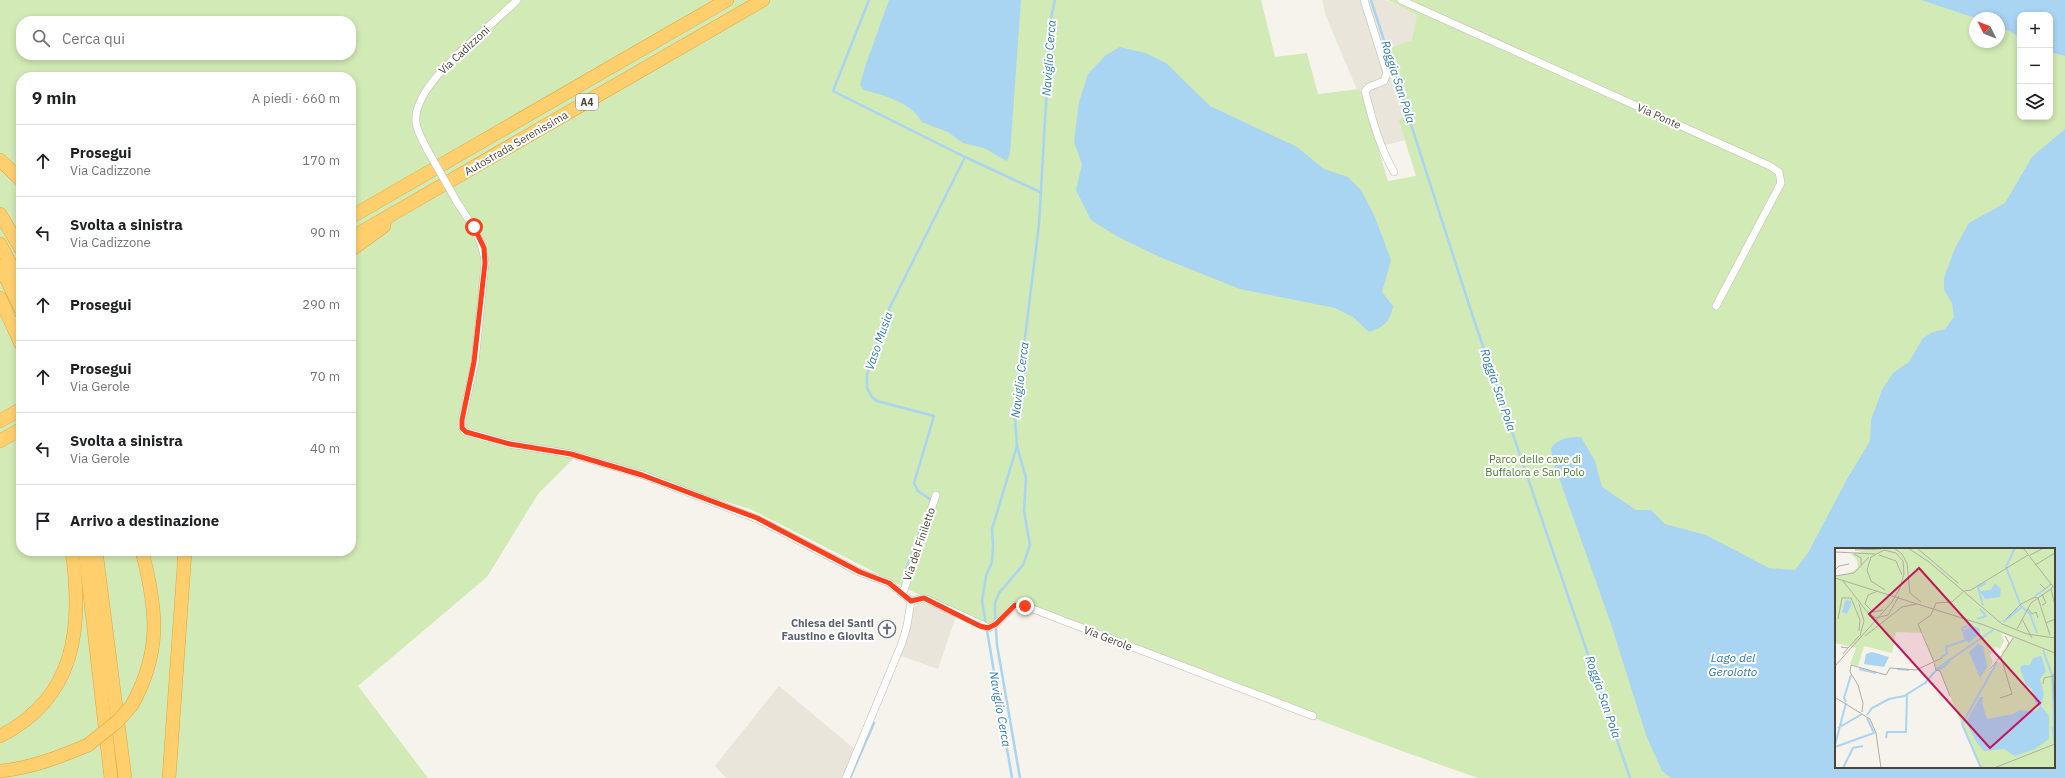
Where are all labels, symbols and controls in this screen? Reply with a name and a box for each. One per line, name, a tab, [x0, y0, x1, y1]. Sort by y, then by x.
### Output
north arrow	[1969, 12, 2005, 48]
map controls	[2017, 12, 2053, 120]
button: +	[2017, 12, 2053, 48]
search box	[16, 16, 356, 60]
water label: Naviglio Cerca	[1038, 19, 1059, 97]
street label: Via Cadizzoni	[435, 23, 493, 77]
icon: search	[30, 27, 52, 49]
text: Cerca qui	[62, 29, 125, 48]
water label: Roggia San Pola	[1378, 39, 1419, 125]
button: −	[2017, 48, 2053, 84]
button: layers	[2017, 84, 2053, 120]
text: 9 min	[32, 87, 76, 109]
text: A piedi · 660 m	[252, 90, 340, 107]
road number: A4	[576, 94, 598, 110]
street label: Via Ponte	[1635, 100, 1683, 132]
street label: Autostrada Serenissima	[462, 108, 570, 178]
text: Prosegui	[70, 143, 132, 162]
icon: ahead	[32, 150, 54, 172]
text: 170 m	[302, 152, 340, 169]
text: Via Cadizzone	[70, 162, 151, 179]
text: Svolta a sinistra	[70, 215, 183, 234]
route start	[465, 218, 483, 236]
icon: left	[32, 222, 54, 244]
text: 90 m	[310, 224, 340, 241]
text: Via Cadizzone	[70, 234, 151, 251]
icon: ahead	[32, 294, 54, 316]
text: Prosegui	[70, 295, 132, 314]
text: 290 m	[302, 296, 340, 313]
water label: Vaso Musia	[862, 310, 896, 372]
water label: Naviglio Cerca	[1007, 341, 1032, 419]
water label: Roggia San Pola	[1477, 347, 1520, 433]
text: Prosegui	[70, 359, 132, 378]
icon: ahead	[32, 366, 54, 388]
text: 70 m	[310, 368, 340, 385]
text: Via Gerole	[70, 378, 130, 395]
text: Svolta a sinistra	[70, 431, 183, 450]
icon: left	[32, 438, 54, 460]
text: 40 m	[310, 440, 340, 457]
text: Via Gerole	[70, 450, 130, 467]
park label: Parco delle cave di Buffalora e San Polo	[1485, 452, 1585, 479]
street label: Via del Finiletto	[900, 506, 938, 582]
icon: arrive	[32, 510, 54, 532]
text: Arrivo a destinazione	[70, 511, 219, 530]
inset map	[1835, 548, 2055, 768]
route end	[1016, 597, 1034, 615]
place label: Chiesa dei Santi Faustino e Giovita	[782, 616, 874, 643]
church icon: Chiesa dei Santi Faustino e Giovita	[877, 619, 897, 639]
street label: Via Gerole	[1082, 622, 1134, 654]
water label: Lago del Gerolotto	[1709, 650, 1758, 679]
water label: Roggia San Pola	[1582, 654, 1625, 740]
water label: Naviglio Cerca	[986, 670, 1015, 748]

